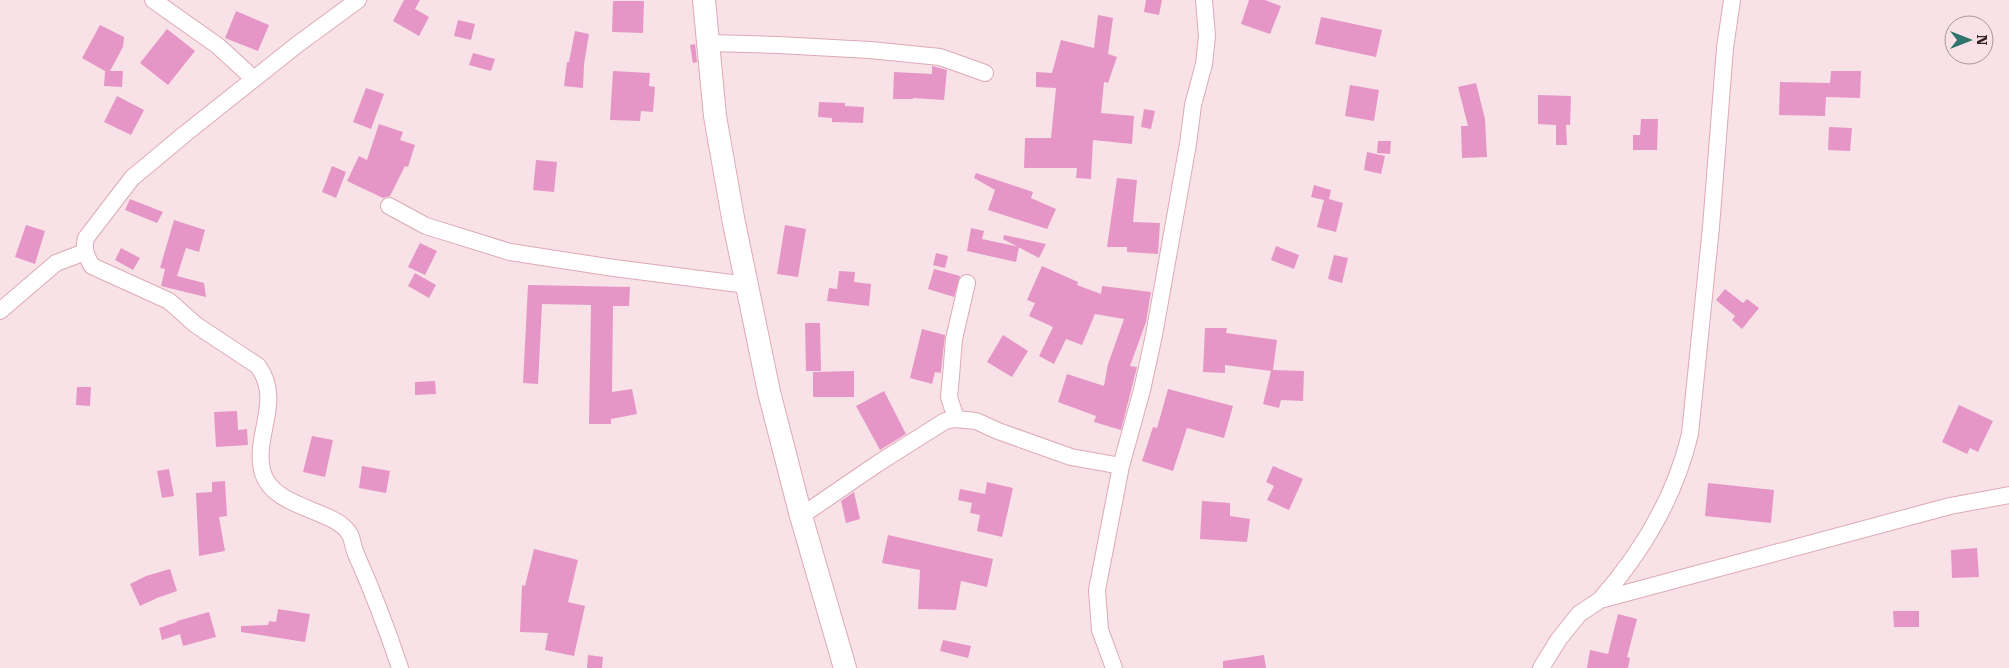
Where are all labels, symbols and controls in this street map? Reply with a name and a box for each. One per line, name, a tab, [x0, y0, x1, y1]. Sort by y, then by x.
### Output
north arrow	[1944, 15, 1994, 65]
text: N	[1974, 35, 1990, 46]

